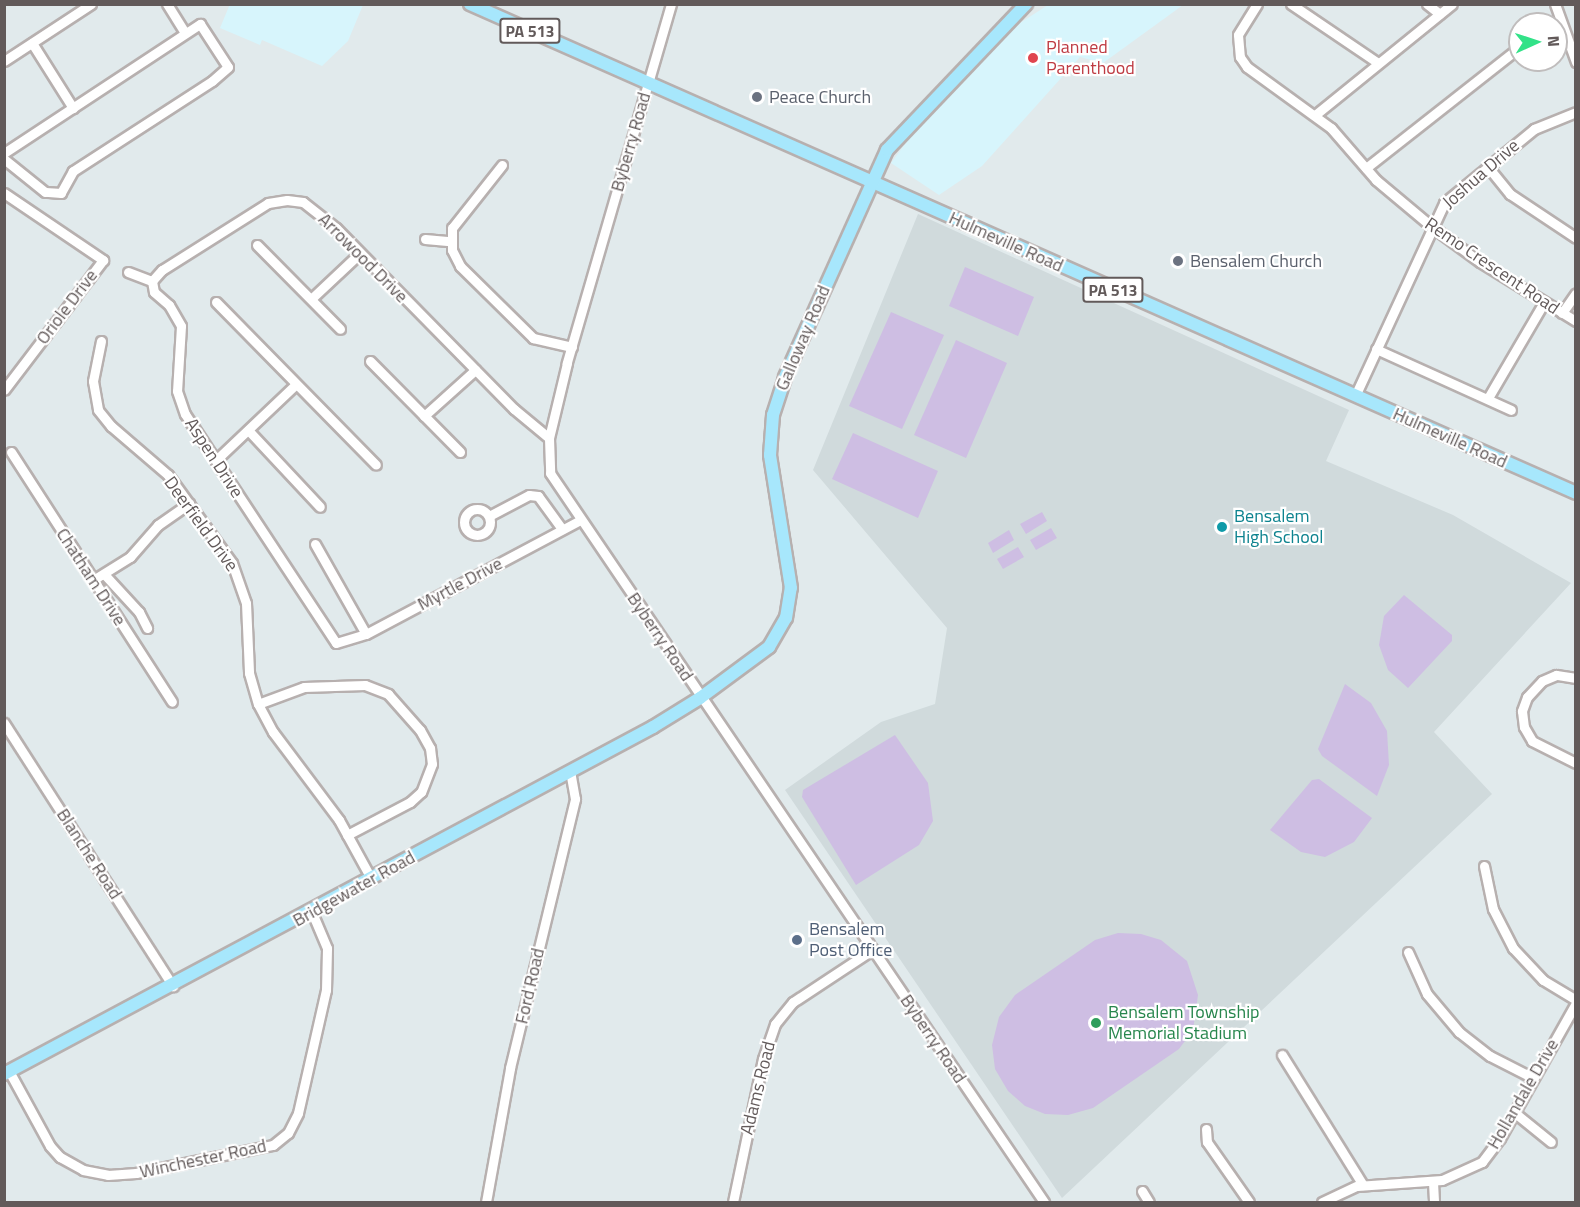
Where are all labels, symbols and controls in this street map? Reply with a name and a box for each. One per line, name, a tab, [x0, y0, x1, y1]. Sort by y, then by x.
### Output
north arrow	[1508, 12, 1568, 72]
road number: PA 513	[498, 18, 562, 44]
text: N	[1542, 35, 1566, 47]
place label: Planned Parenthood	[1046, 37, 1135, 80]
marker: Planned Parenthood	[1024, 49, 1042, 67]
place label: Peace Church	[769, 86, 871, 108]
street label: Byberry Road	[607, 90, 655, 194]
marker: Peace Church	[750, 90, 764, 104]
street label: Joshua Drive	[1438, 135, 1524, 213]
street label: Hulmeville Road	[946, 207, 1066, 277]
street label: Arrowood Drive	[314, 209, 412, 307]
street label: Remo Crescent Road	[1421, 213, 1563, 319]
place label: Bensalem Church	[1190, 250, 1322, 272]
marker: Bensalem Church	[1171, 254, 1185, 268]
street label: Oriole Drive	[32, 265, 102, 349]
road number: PA 513	[1082, 277, 1144, 303]
street label: Galloway Road	[771, 282, 835, 394]
street label: Hulmeville Road	[1390, 403, 1510, 473]
street label: Aspen Drive	[180, 414, 248, 502]
street label: Deerfield Drive	[159, 472, 243, 576]
place label: Bensalem High School	[1234, 506, 1323, 548]
marker: Bensalem High School	[1215, 520, 1229, 534]
street label: Chatham Drive	[51, 524, 131, 630]
street label: Myrtle Drive	[414, 553, 506, 615]
street label: Byberry Road	[622, 589, 698, 685]
street label: Blanche Road	[52, 805, 126, 903]
street label: Bridgewater Road	[289, 847, 419, 931]
place label: Bensalem Post Office	[809, 919, 892, 962]
marker: Bensalem Post Office	[790, 933, 804, 947]
street label: Ford Road	[511, 946, 549, 1026]
street label: Byberry Road	[895, 991, 971, 1087]
place label: Bensalem Township Memorial Stadium	[1108, 1002, 1260, 1044]
marker: Bensalem Township Memorial Stadium	[1089, 1016, 1103, 1030]
street label: Hollandale Drive	[1483, 1035, 1563, 1153]
street label: Adams Road	[736, 1039, 780, 1137]
street label: Winchester Road	[138, 1135, 268, 1183]

